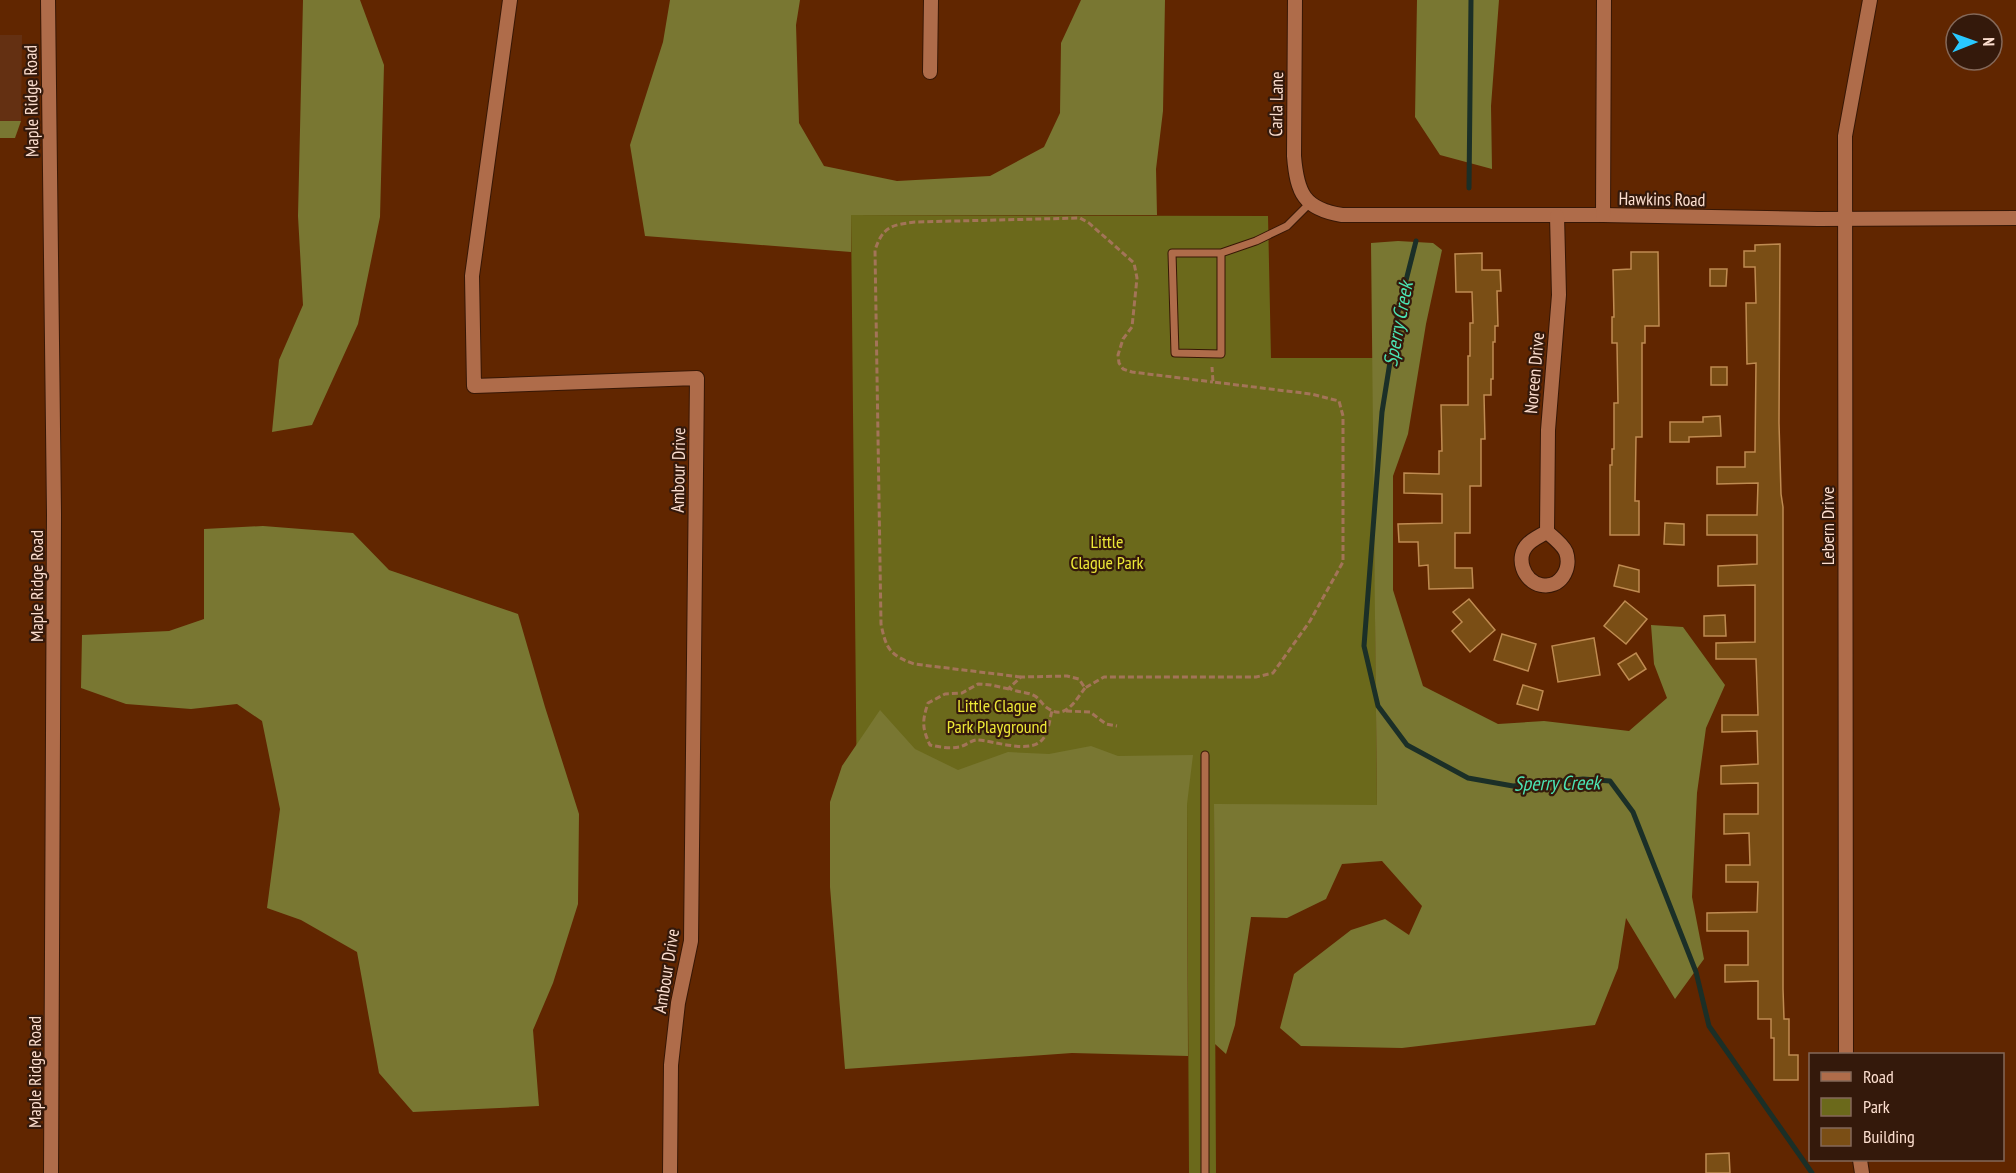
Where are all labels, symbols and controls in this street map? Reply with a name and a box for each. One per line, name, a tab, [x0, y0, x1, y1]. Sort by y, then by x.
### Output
north arrow	[1944, 12, 2004, 72]
text: N	[1979, 37, 1999, 46]
street label: Maple Ridge Road	[19, 45, 43, 157]
street label: Carla Lane	[1264, 71, 1288, 137]
street label: Hawkins Road	[1618, 187, 1706, 211]
water label: Sperry Creek	[1377, 277, 1419, 369]
street label: Noreen Drive	[1519, 331, 1549, 415]
street label: Ambour Drive	[666, 427, 690, 513]
street label: Lebern Drive	[1816, 487, 1839, 565]
street label: Maple Ridge Road	[25, 530, 48, 642]
park label: Little Clague Park	[1070, 530, 1144, 574]
park label: Little Clague Park Playground	[947, 694, 1047, 738]
water label: Sperry Creek	[1514, 769, 1603, 797]
street label: Ambour Drive	[648, 927, 684, 1015]
street label: Maple Ridge Road	[23, 1016, 46, 1128]
legend	[1809, 1053, 2004, 1161]
text: Road	[1863, 1065, 1894, 1088]
text: Park	[1863, 1095, 1890, 1118]
text: Building	[1863, 1125, 1915, 1148]

